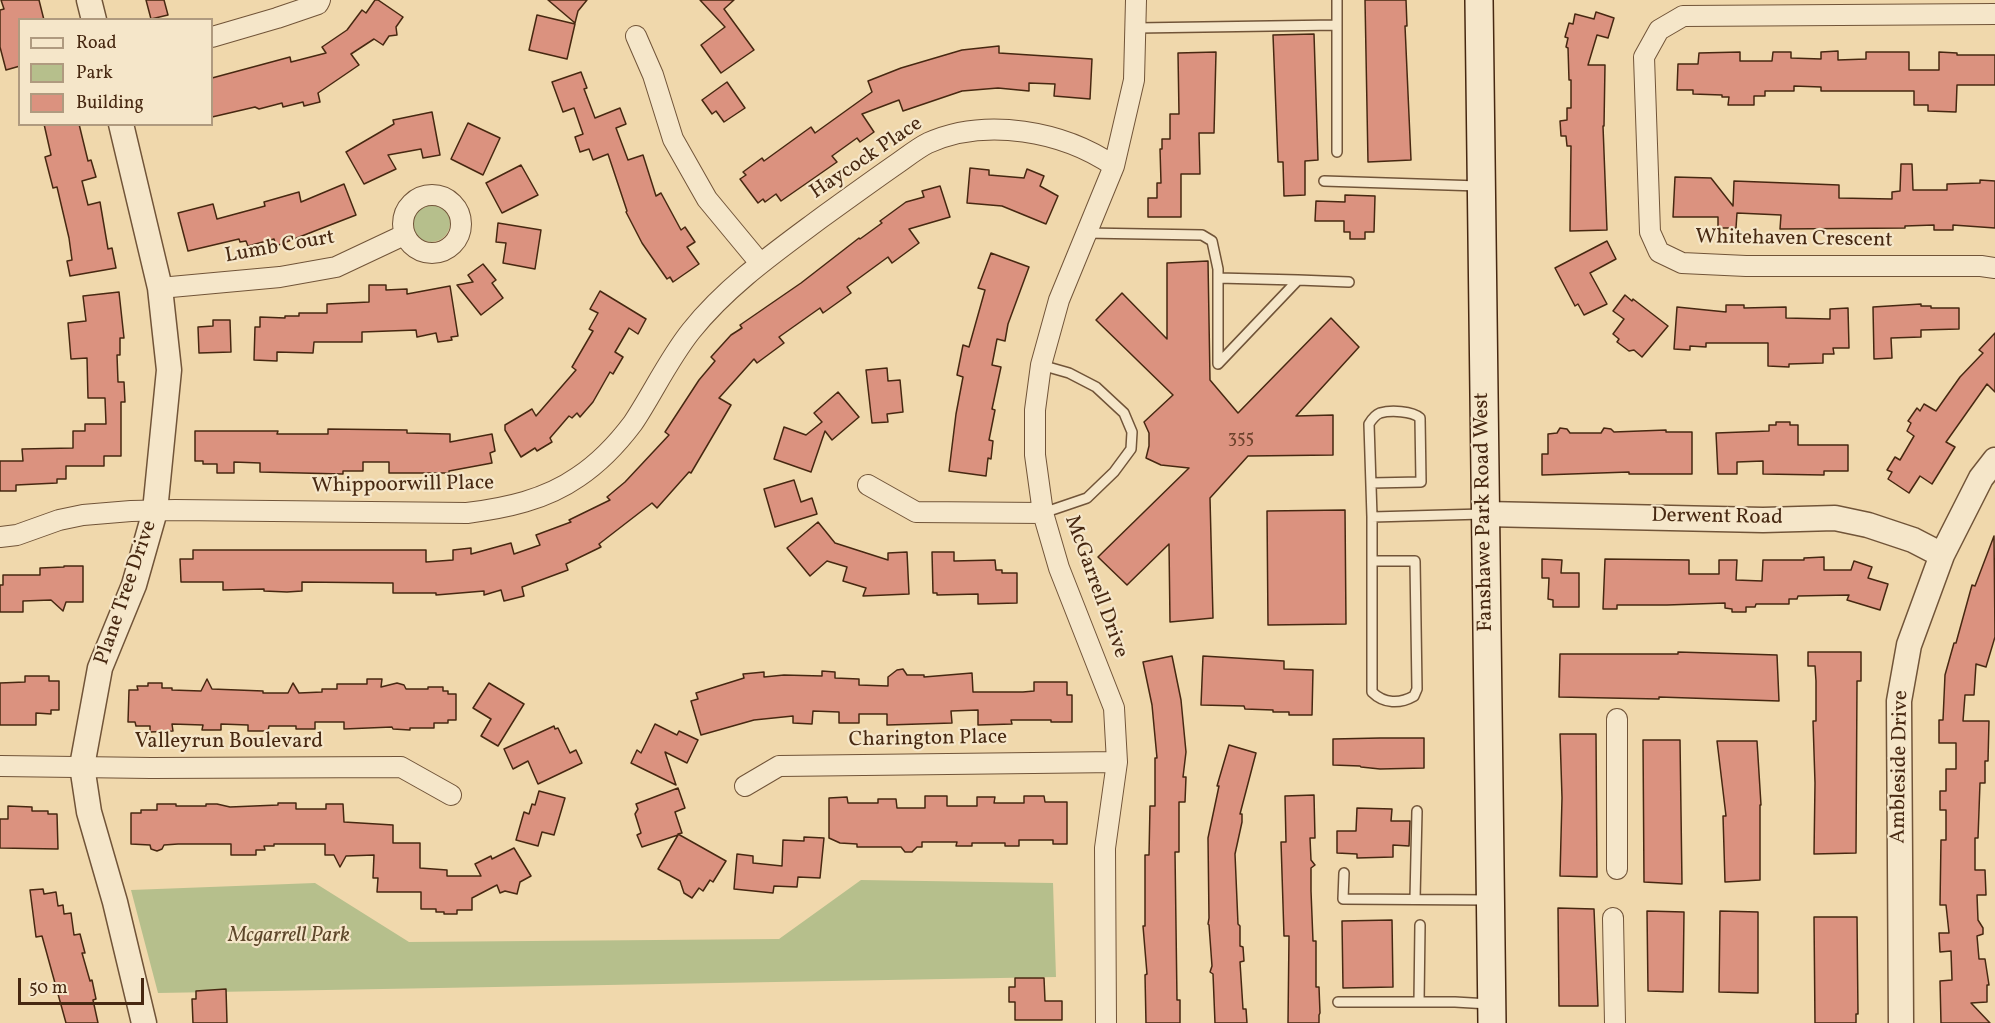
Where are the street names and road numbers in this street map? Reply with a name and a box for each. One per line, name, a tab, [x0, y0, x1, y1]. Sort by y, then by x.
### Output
street label: Haycock Place	[806, 112, 928, 206]
street label: Lumb Court	[223, 226, 337, 270]
street label: Whitehaven Crescent	[1695, 226, 1893, 254]
street label: Fanshawe Park Road West	[1470, 392, 1500, 632]
street label: Whippoorwill Place	[312, 472, 494, 500]
street label: Derwent Road	[1651, 504, 1783, 532]
street label: McGarrell Drive	[1058, 512, 1132, 662]
street label: Plane Tree Drive	[90, 517, 164, 669]
street label: Ambleside Drive	[1887, 690, 1915, 844]
street label: Charington Place	[849, 726, 1007, 754]
street label: Valleyrun Boulevard	[135, 730, 323, 756]

